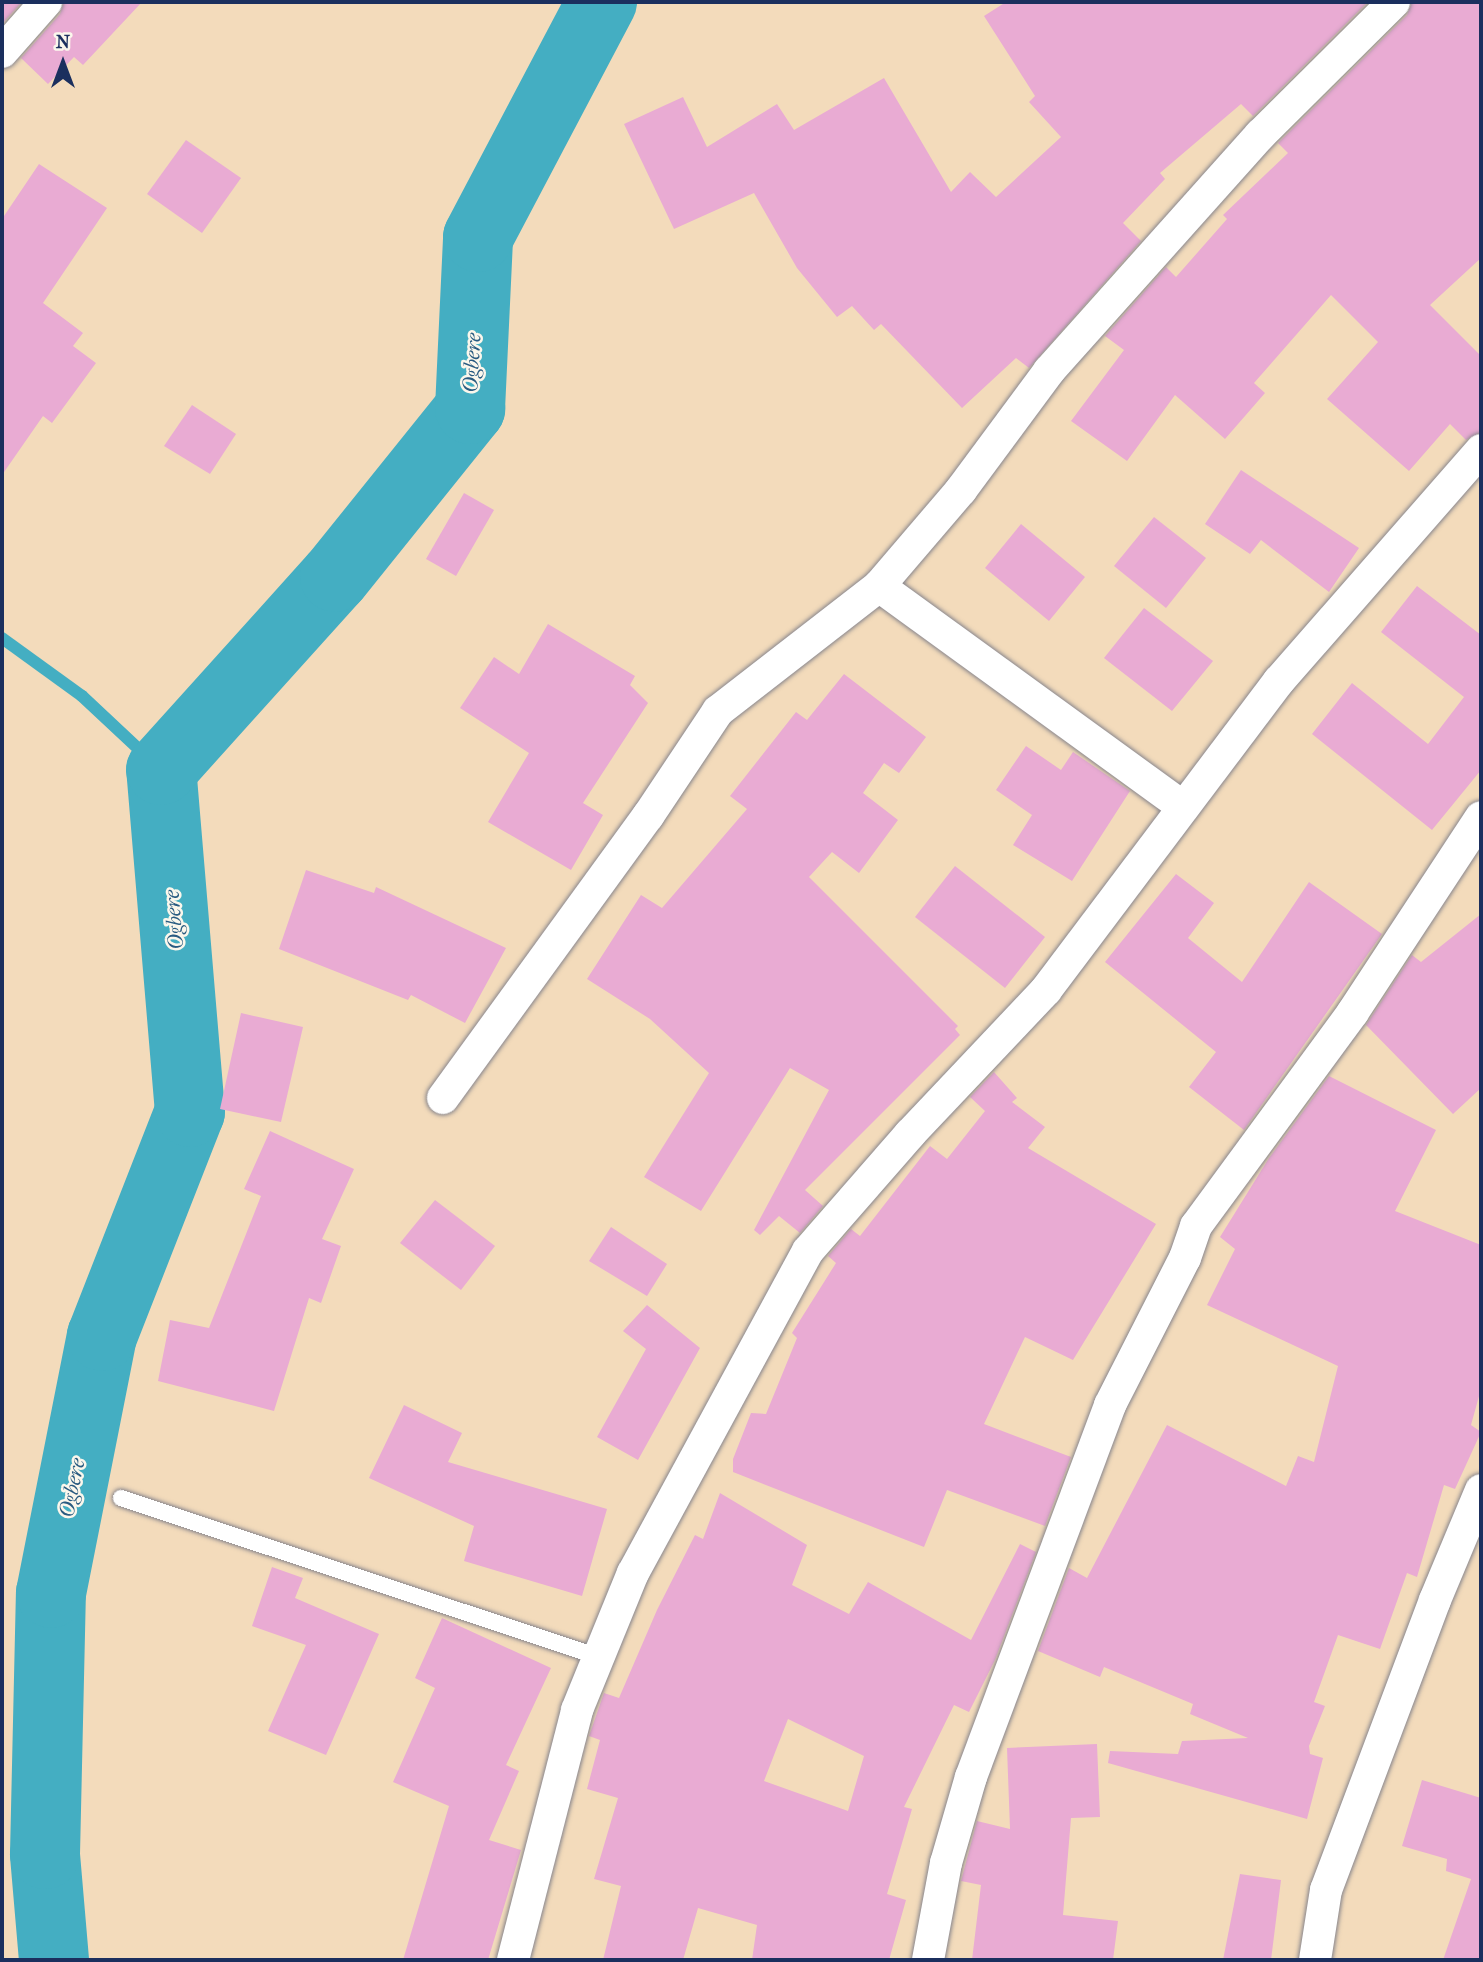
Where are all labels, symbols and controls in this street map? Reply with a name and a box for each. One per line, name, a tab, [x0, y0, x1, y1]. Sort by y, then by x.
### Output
north arrow	[28, 28, 98, 98]
text: N	[56, 31, 70, 53]
water label: Ogbere	[458, 332, 486, 394]
water label: Ogbere	[159, 889, 189, 951]
water label: Ogbere	[54, 1456, 90, 1520]

